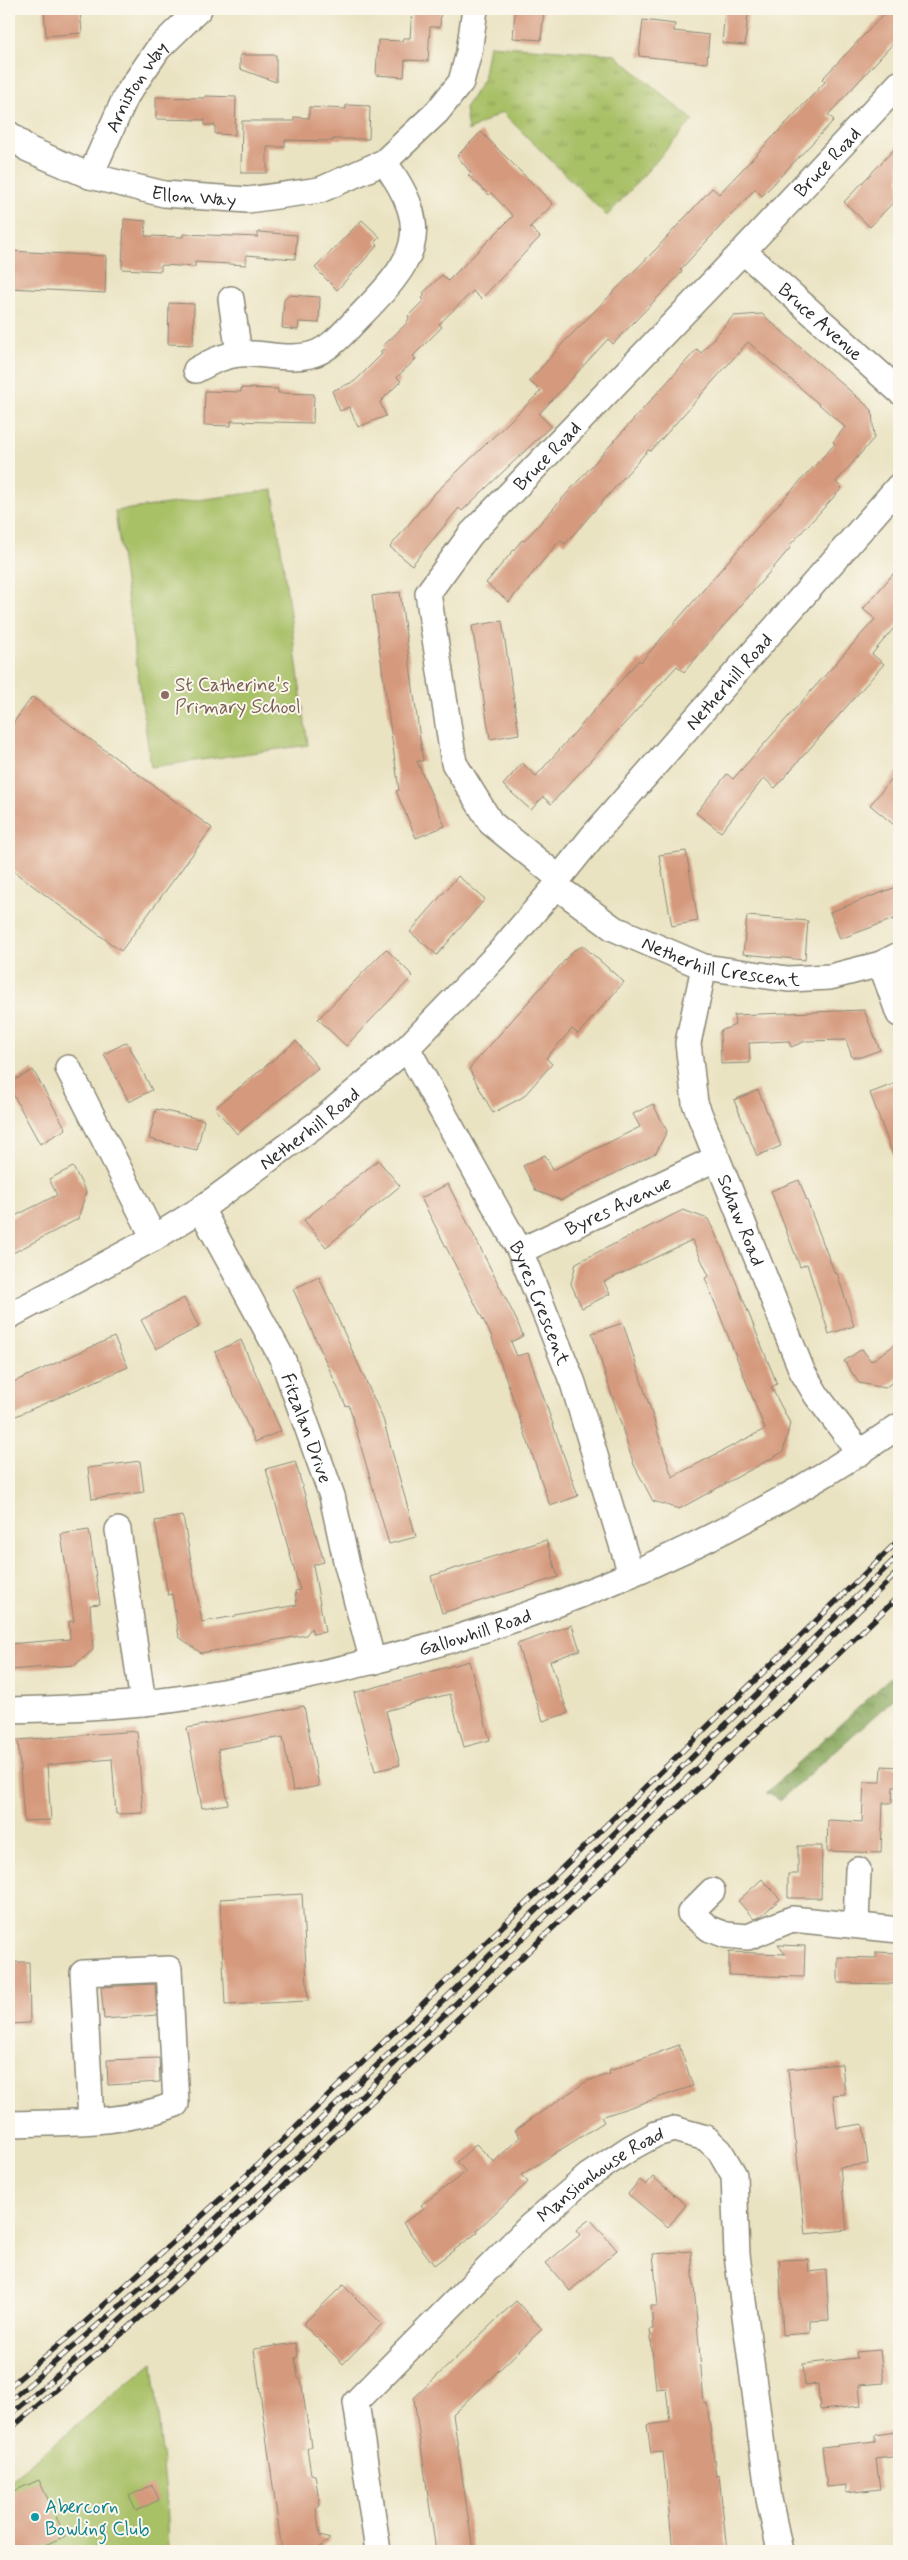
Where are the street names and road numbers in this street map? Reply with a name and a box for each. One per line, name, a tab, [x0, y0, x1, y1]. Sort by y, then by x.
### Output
street label: Arniston Way	[100, 36, 174, 137]
street label: Bruce Road	[789, 122, 867, 203]
street label: Ellon Way	[149, 180, 237, 213]
street label: Bruce Avenue	[772, 278, 868, 367]
street label: Bruce Road	[508, 416, 587, 497]
street label: Netherhill Road	[680, 628, 779, 736]
street label: Netherhill Crescent	[638, 931, 800, 993]
street label: Netherhill Road	[255, 1082, 366, 1176]
street label: Byres Avenue	[561, 1171, 675, 1242]
street label: Schaw Road	[711, 1171, 770, 1270]
street label: Byres Crescent	[503, 1237, 575, 1369]
street label: Fitzalan Drive	[275, 1370, 337, 1487]
street label: Gallowhill Road	[416, 1603, 535, 1662]
street label: Mansionhouse Road	[532, 2122, 667, 2229]

